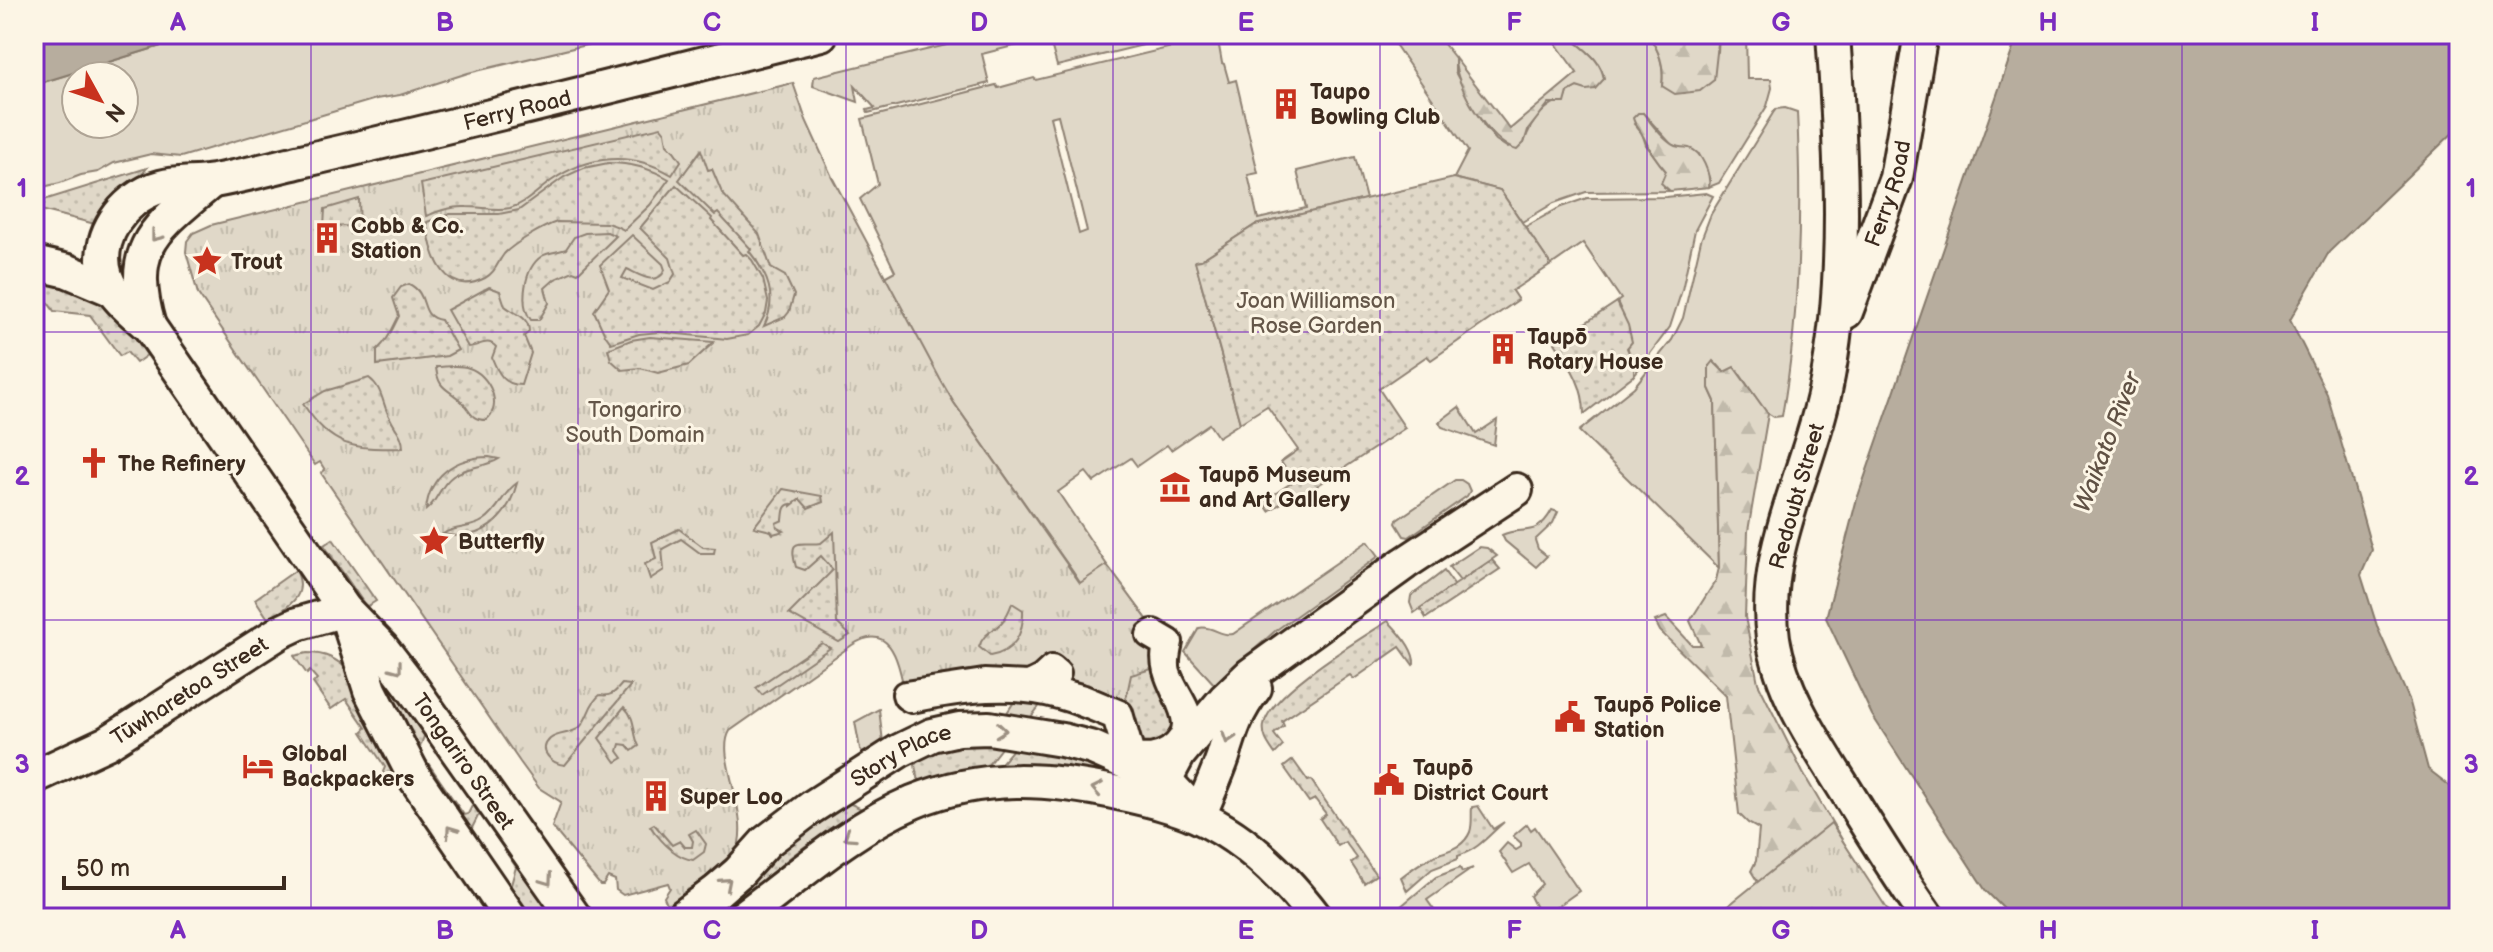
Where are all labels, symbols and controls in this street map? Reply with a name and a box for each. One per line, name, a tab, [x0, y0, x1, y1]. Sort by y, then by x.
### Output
text: A	[169, 8, 186, 39]
text: B	[436, 8, 454, 39]
text: C	[703, 8, 721, 39]
text: D	[970, 8, 988, 39]
text: E	[1238, 8, 1255, 39]
text: F	[1506, 8, 1522, 39]
text: G	[1771, 8, 1791, 39]
text: H	[2038, 8, 2058, 39]
text: I	[2311, 8, 2319, 39]
north arrow	[60, 60, 140, 140]
place label: Taupo Bowling Club	[1310, 79, 1441, 131]
street label: Ferry Road	[461, 85, 574, 137]
building icon: Taupo Bowling Club	[1269, 87, 1303, 121]
text: N	[99, 97, 130, 127]
street label: Ferry Road	[1860, 138, 1917, 251]
text: 1	[17, 174, 27, 205]
text: 1	[2466, 174, 2476, 205]
place label: Cobb & Co. Station	[351, 213, 464, 265]
building icon: Cobb & Co. Station	[310, 221, 344, 255]
one-way arrow	[151, 227, 165, 242]
place icon: Trout	[190, 244, 224, 278]
place label: Trout	[231, 249, 283, 276]
park label: Joan Williamson Rose Garden	[1236, 288, 1396, 340]
place label: Taupō Rotary House	[1527, 324, 1663, 376]
building icon: Taupō Rotary House	[1486, 332, 1520, 366]
water label: Waikato River	[2068, 366, 2148, 516]
park label: Tongariro South Domain	[565, 397, 705, 449]
street label: Redoubt Street	[1764, 420, 1831, 573]
church icon: The Refinery	[77, 446, 111, 480]
place label: The Refinery	[118, 451, 246, 478]
text: 2	[14, 462, 30, 493]
place label: Taupō Museum and Art Gallery	[1199, 462, 1351, 514]
text: 2	[2463, 462, 2479, 493]
museum icon: Taupō Museum and Art Gallery	[1158, 470, 1192, 504]
place icon: Butterfly	[417, 524, 451, 558]
place label: Butterfly	[458, 529, 545, 556]
street label: Tūwharetoa Street	[106, 631, 274, 752]
one-way arrow	[387, 659, 401, 673]
street label: Tongariro Street	[406, 689, 520, 835]
place label: Taupō Police Station	[1594, 692, 1721, 744]
public building icon: Taupō Police Station	[1553, 700, 1587, 734]
street label: Story Place	[846, 719, 954, 794]
one-way arrow	[995, 721, 1008, 738]
one-way arrow	[1221, 731, 1237, 744]
place label: Global Backpackers	[282, 741, 415, 793]
hotel icon: Global Backpackers	[241, 749, 275, 783]
text: 3	[14, 750, 30, 781]
text: 3	[2463, 750, 2479, 781]
place label: Taupō District Court	[1413, 755, 1549, 807]
public building icon: Taupō District Court	[1372, 763, 1406, 797]
building icon: Super Loo	[639, 779, 673, 813]
one-way arrow	[1090, 782, 1103, 799]
place label: Super Loo	[680, 784, 783, 811]
one-way arrow	[446, 825, 461, 839]
one-way arrow	[843, 827, 858, 842]
scale bar	[64, 840, 284, 890]
text: 50 m	[76, 854, 130, 883]
one-way arrow	[537, 871, 552, 885]
one-way arrow	[717, 878, 732, 893]
text: A	[169, 916, 186, 947]
text: B	[436, 916, 454, 947]
text: C	[703, 916, 721, 947]
text: D	[970, 916, 988, 947]
text: E	[1238, 916, 1255, 947]
text: F	[1506, 916, 1522, 947]
text: G	[1771, 916, 1791, 947]
text: H	[2038, 916, 2058, 947]
text: I	[2311, 916, 2319, 947]

